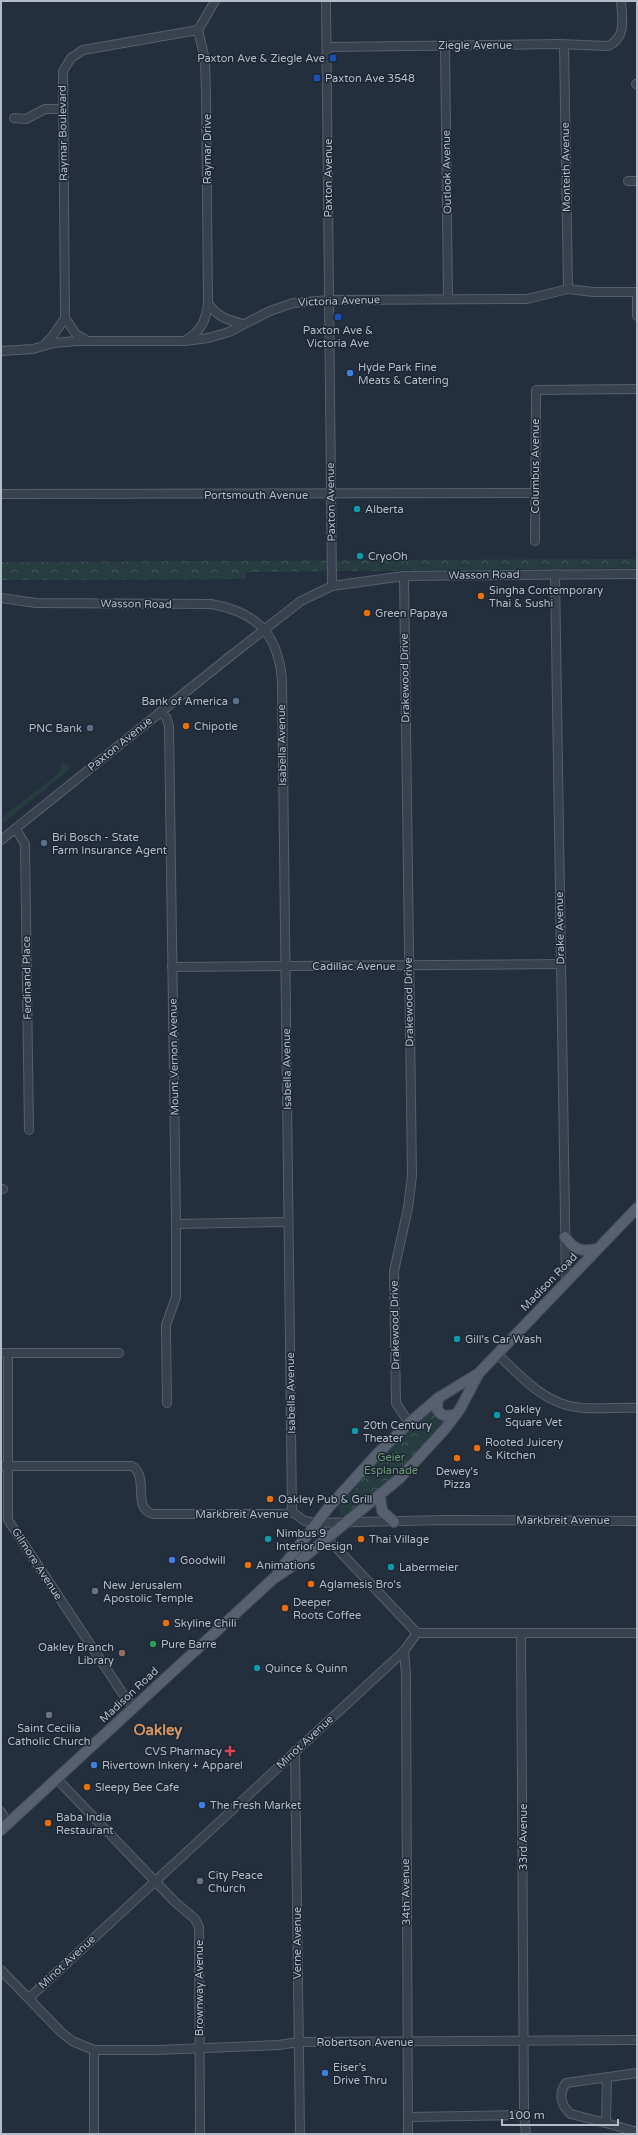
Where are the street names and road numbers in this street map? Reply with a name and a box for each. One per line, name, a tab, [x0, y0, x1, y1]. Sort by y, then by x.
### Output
street label: Ziegle Avenue	[438, 39, 512, 52]
street label: Raymar Boulevard	[56, 85, 70, 181]
street label: Raymar Drive	[201, 114, 214, 184]
street label: Monteith Avenue	[559, 122, 573, 212]
street label: Outlook Avenue	[440, 130, 454, 214]
street label: Paxton Avenue	[322, 139, 335, 217]
street label: Victoria Avenue	[298, 293, 380, 309]
street label: Columbus Avenue	[529, 419, 542, 513]
street label: Paxton Avenue	[324, 462, 338, 542]
street label: Portsmouth Avenue	[204, 489, 308, 502]
street label: Wasson Road	[448, 568, 520, 582]
street label: Wasson Road	[100, 597, 172, 611]
street label: Drakewood Drive	[398, 633, 412, 723]
street label: Isabella Avenue	[275, 704, 289, 786]
street label: Paxton Avenue	[85, 714, 155, 774]
street label: Drake Avenue	[553, 891, 567, 965]
street label: Ferdinand Place	[20, 936, 34, 1020]
street label: Drakewood Drive	[402, 957, 416, 1047]
street label: Cadillac Avenue	[312, 960, 396, 973]
street label: Mount Vernon Avenue	[166, 998, 182, 1116]
street label: Isabella Avenue	[280, 1028, 294, 1110]
street label: Madison Road	[518, 1250, 580, 1314]
street label: Drakewood Drive	[388, 1280, 402, 1370]
street label: Isabella Avenue	[284, 1352, 298, 1434]
street label: Markbreit Avenue	[195, 1508, 289, 1521]
street label: Markbreit Avenue	[516, 1514, 610, 1527]
street label: Gilmore Avenue	[9, 1526, 65, 1602]
street label: Madison Road	[97, 1664, 161, 1726]
street label: Minot Avenue	[274, 1712, 336, 1772]
street label: 33rd Avenue	[517, 1803, 530, 1871]
street label: 34th Avenue	[399, 1858, 413, 1926]
street label: Verne Avenue	[291, 1907, 304, 1979]
street label: Minot Avenue	[36, 1932, 98, 1992]
street label: Brownway Avenue	[193, 1940, 206, 2036]
street label: Robertson Avenue	[317, 2036, 414, 2049]

